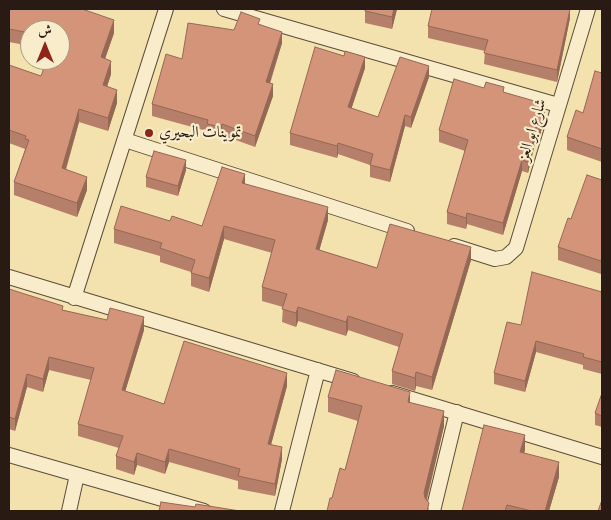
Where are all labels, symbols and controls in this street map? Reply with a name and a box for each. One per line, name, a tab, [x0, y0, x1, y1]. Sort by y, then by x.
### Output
north arrow	[20, 20, 70, 70]
text: ش	[38, 22, 52, 40]
street label: شارع ابو العز	[514, 97, 552, 163]
place label: تموينات البحيري	[159, 123, 242, 143]
marker: تموينات البحيري	[143, 127, 155, 139]

